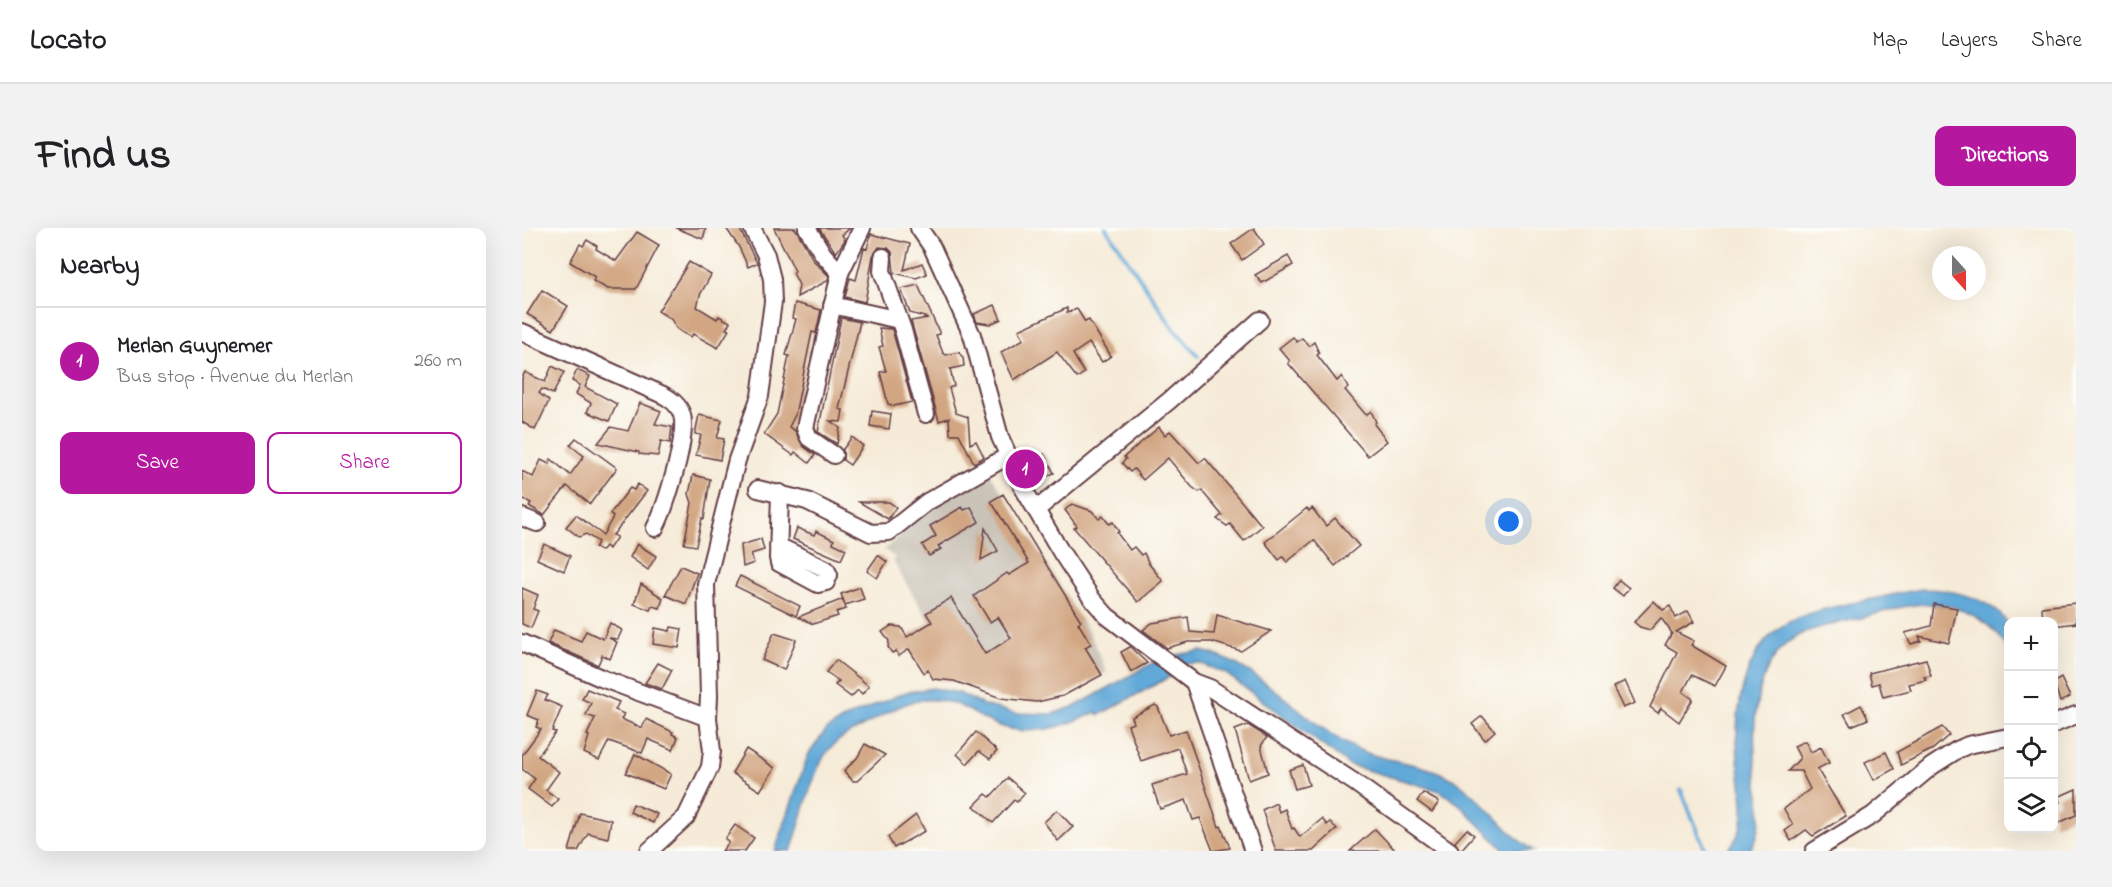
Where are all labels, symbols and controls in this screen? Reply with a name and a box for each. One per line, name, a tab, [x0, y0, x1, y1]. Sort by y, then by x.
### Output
text: Locato	[30, 21, 106, 62]
text: Map	[1872, 26, 1908, 56]
text: Layers	[1941, 26, 1998, 56]
text: Share	[2031, 26, 2082, 56]
text: Find us	[36, 126, 171, 187]
button: Directions	[1935, 126, 2076, 186]
north arrow	[1932, 246, 1986, 300]
text: Nearby	[60, 248, 139, 286]
text: Merlan Guynemer	[117, 331, 272, 363]
text: 1	[76, 347, 83, 376]
text: 260 m	[414, 347, 462, 376]
text: Bus stop · Avenue du Merlan	[117, 363, 353, 392]
button: Save	[60, 432, 255, 494]
button: Share	[267, 432, 462, 494]
pin: 1	[1006, 446, 1044, 492]
your location	[1494, 507, 1523, 536]
map controls	[2004, 617, 2058, 833]
button: +	[2004, 617, 2058, 671]
button: −	[2004, 671, 2058, 725]
button: locate	[2004, 725, 2058, 779]
button: layers	[2004, 779, 2058, 833]

